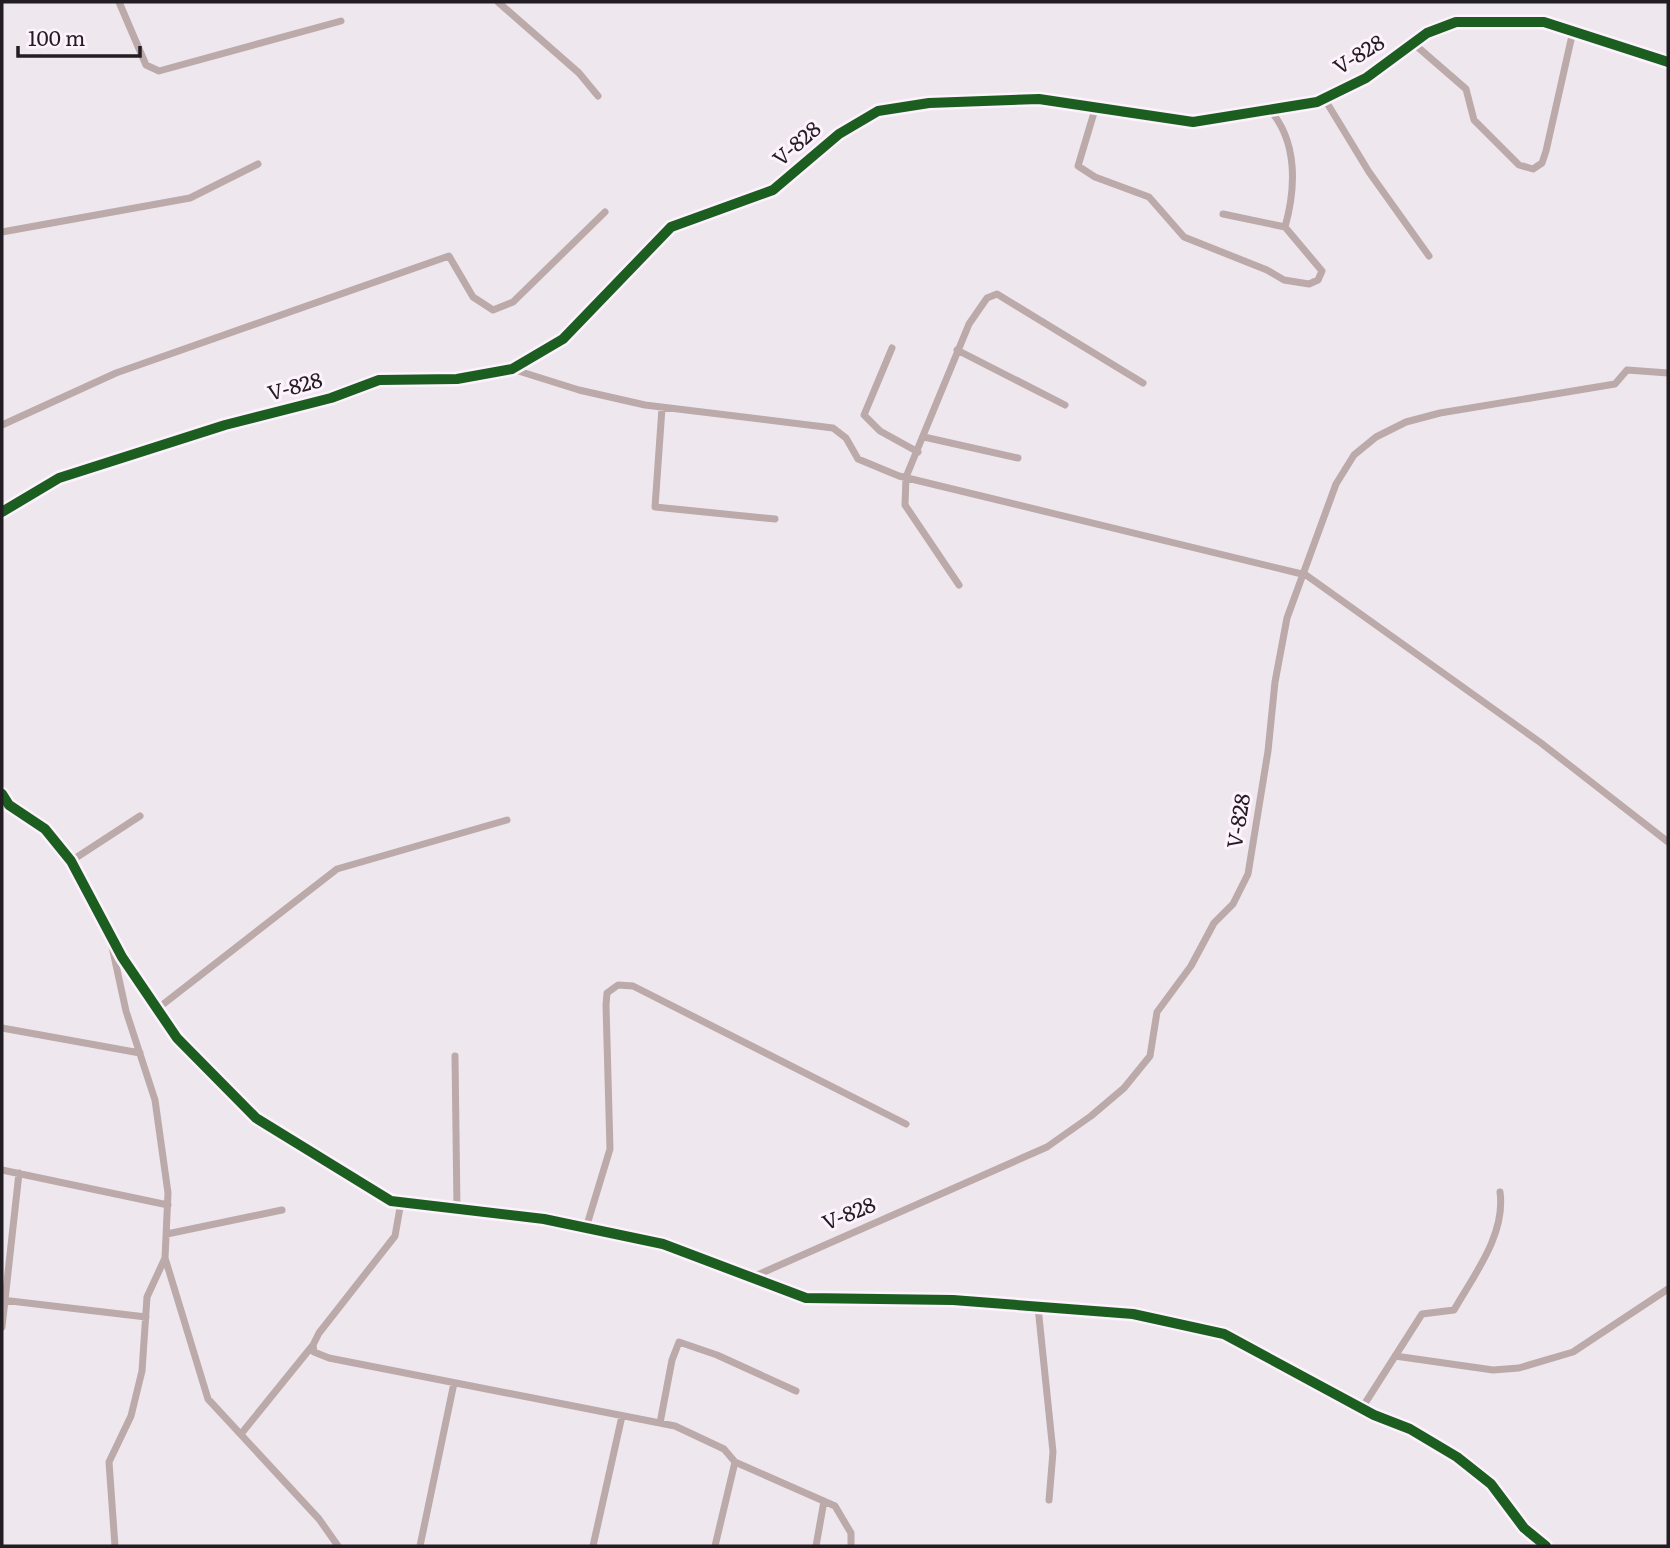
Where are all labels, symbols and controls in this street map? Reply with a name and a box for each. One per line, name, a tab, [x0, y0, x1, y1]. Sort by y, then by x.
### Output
scale bar	[18, 14, 140, 58]
text: 100 m	[28, 21, 85, 52]
street label: V-828	[1326, 25, 1389, 81]
street label: V-828	[764, 112, 826, 172]
street label: V-828	[264, 362, 325, 407]
street label: V-828	[1217, 791, 1256, 850]
street label: V-828	[817, 1187, 880, 1236]

